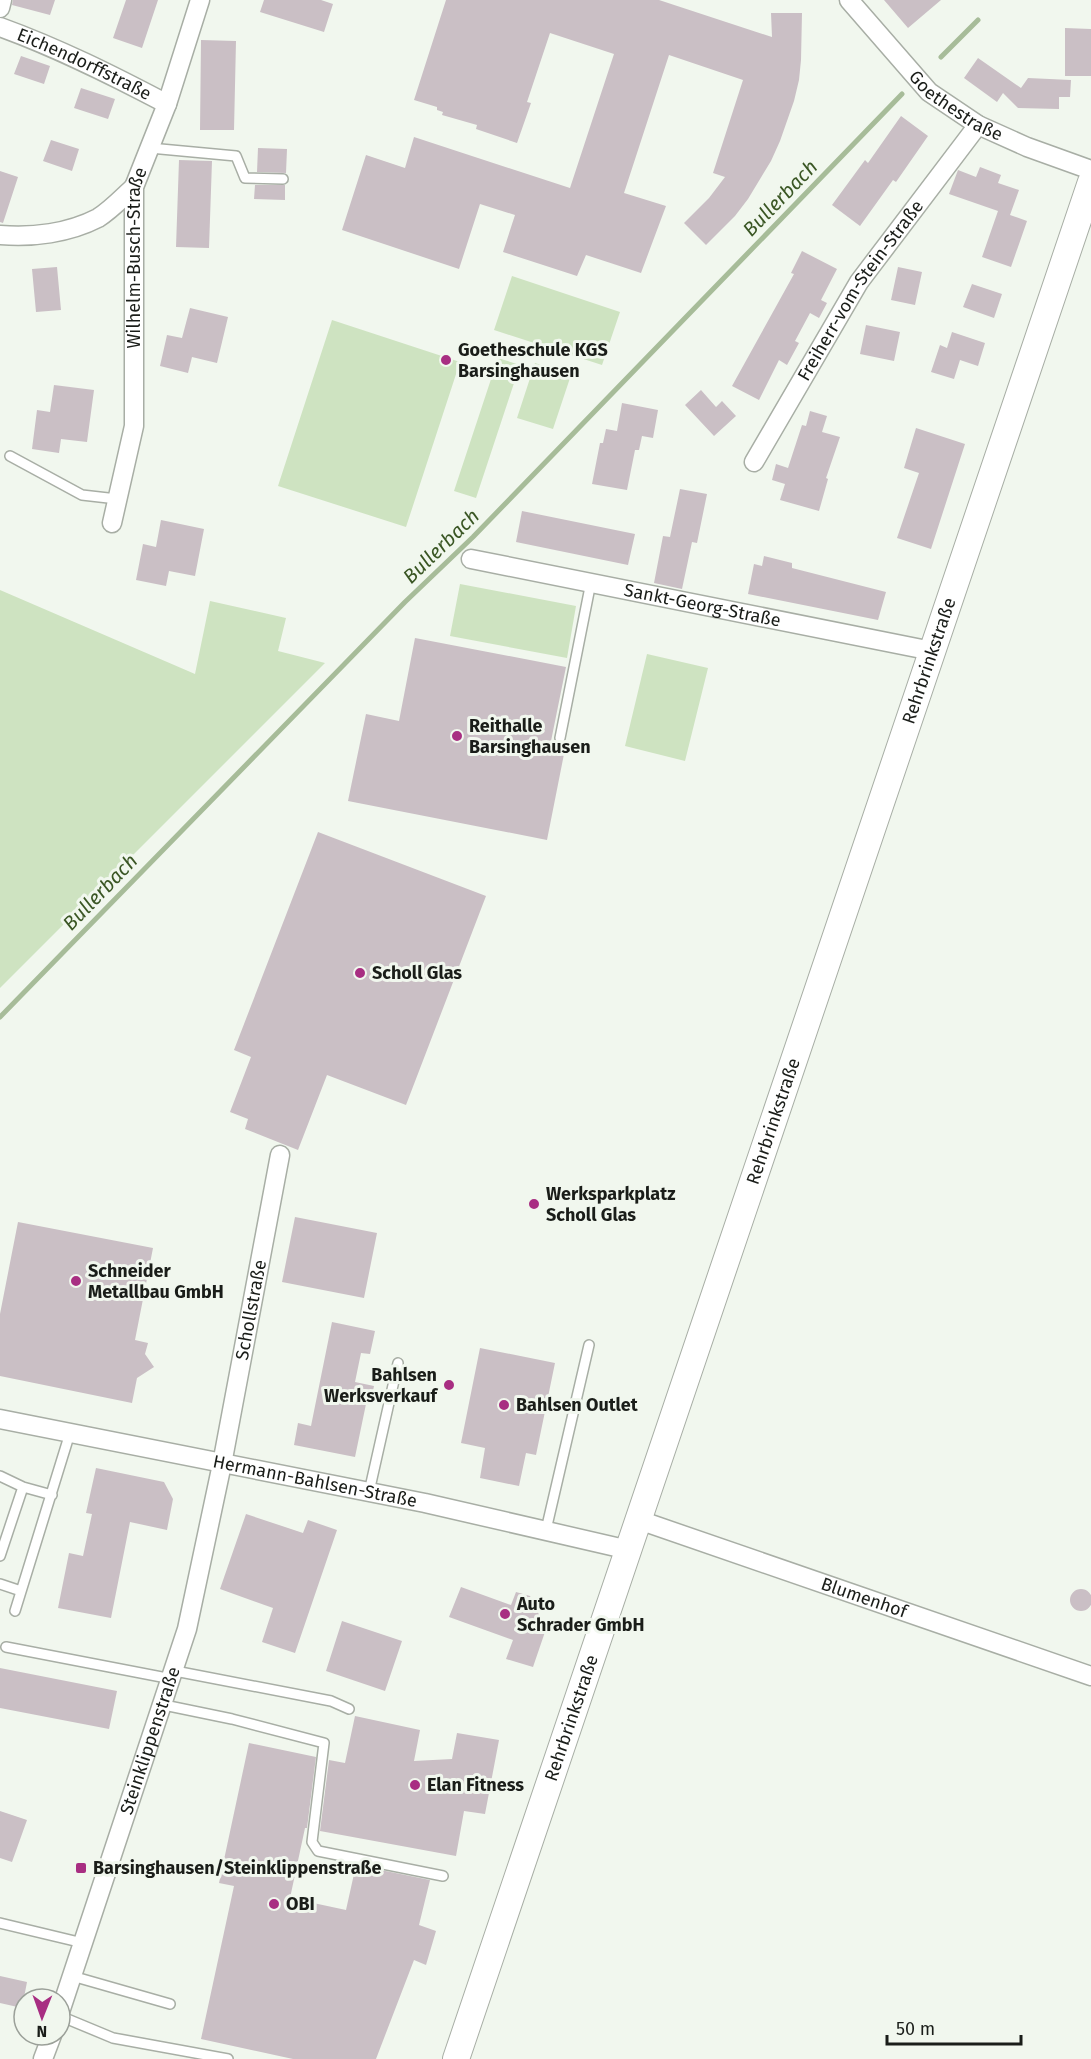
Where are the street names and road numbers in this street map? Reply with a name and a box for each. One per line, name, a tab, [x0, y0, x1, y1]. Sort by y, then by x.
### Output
street label: Eichendorffstraße	[14, 23, 155, 105]
street label: Goethestraße	[904, 66, 1006, 146]
street label: Wilhelm-Busch-Straße	[123, 164, 152, 349]
street label: Freiherr-vom-Stein-Straße	[793, 196, 928, 385]
street label: Sankt-Georg-Straße	[622, 579, 783, 632]
street label: Rehrbrinkstraße	[897, 595, 961, 727]
street label: Rehrbrinkstraße	[742, 1055, 805, 1187]
street label: Schollstraße	[231, 1258, 271, 1362]
street label: Hermann-Bahlsen-Straße	[211, 1450, 419, 1512]
street label: Blumenhof	[818, 1573, 912, 1623]
street label: Rehrbrinkstraße	[540, 1652, 603, 1784]
street label: Steinklippenstraße	[115, 1664, 185, 1817]

